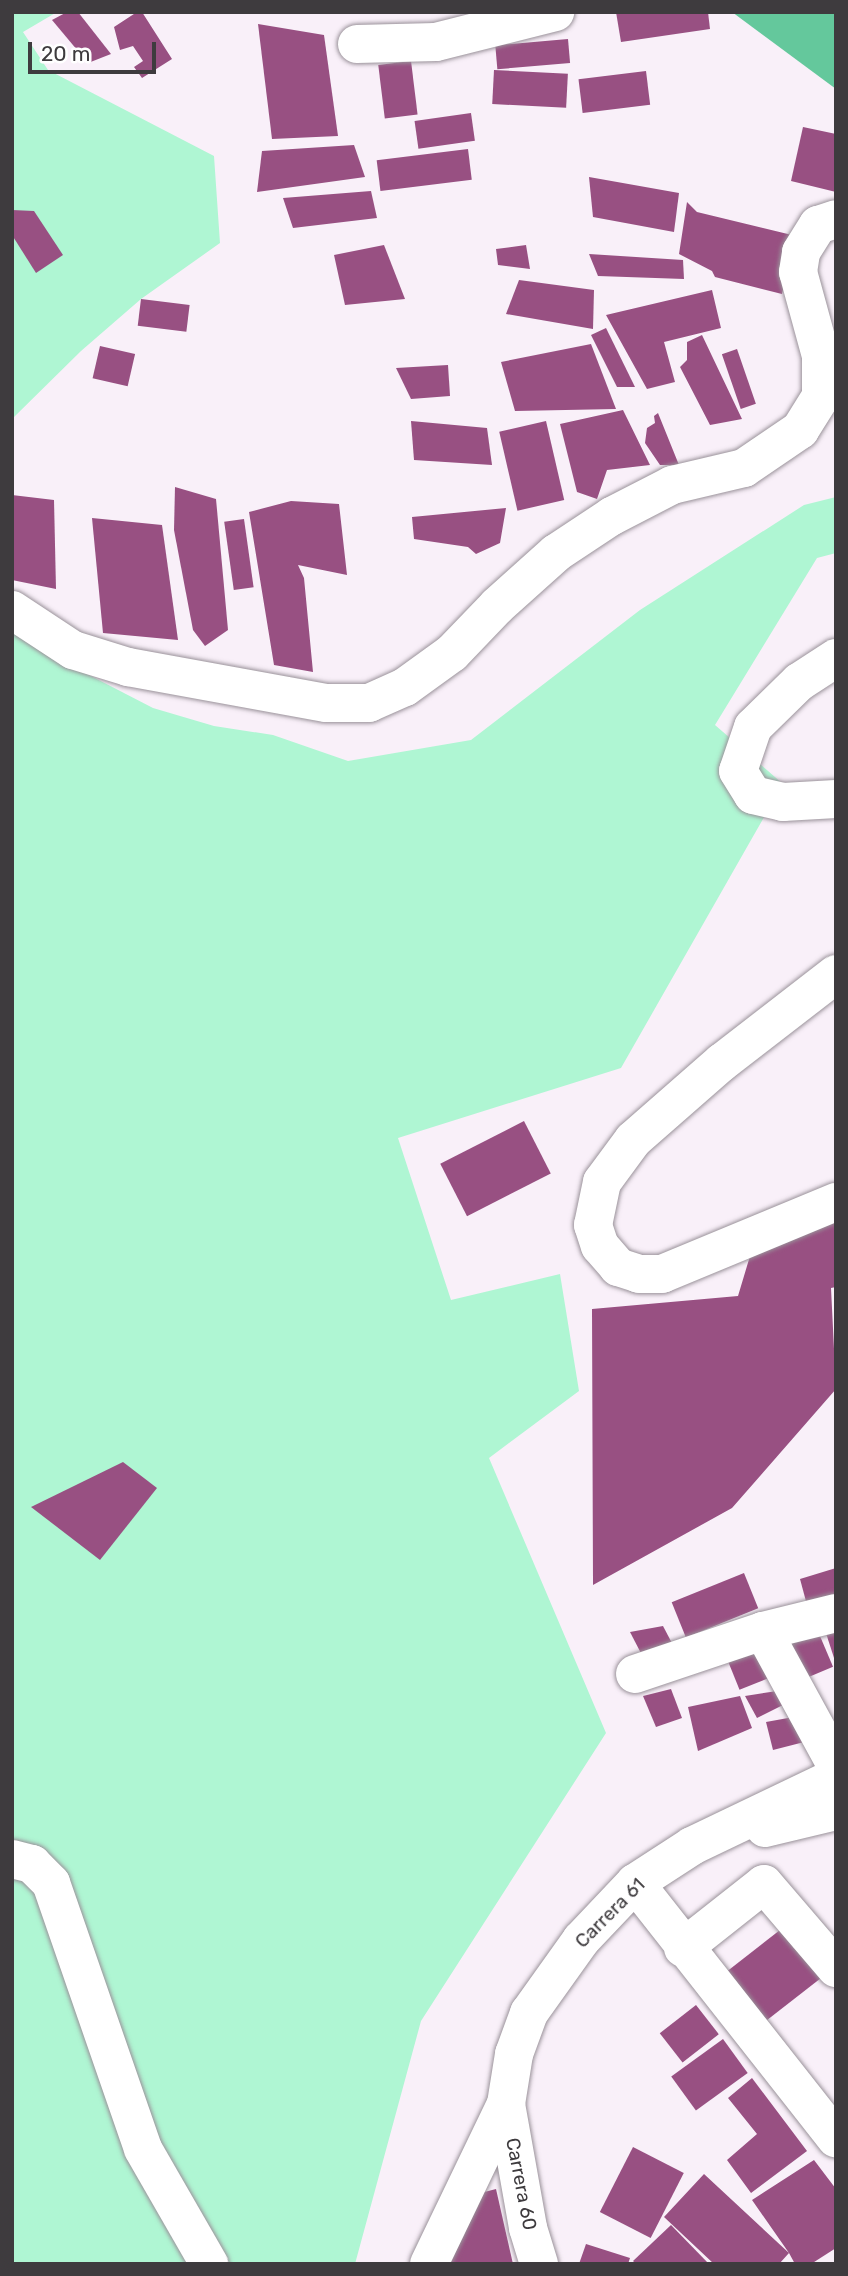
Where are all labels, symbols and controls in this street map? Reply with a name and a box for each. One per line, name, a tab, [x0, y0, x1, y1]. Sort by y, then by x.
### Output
scale bar	[32, 28, 159, 72]
text: 20 m	[41, 41, 90, 66]
street label: Carrera 61	[570, 1873, 650, 1953]
street label: Carrera 60	[501, 2136, 541, 2232]

